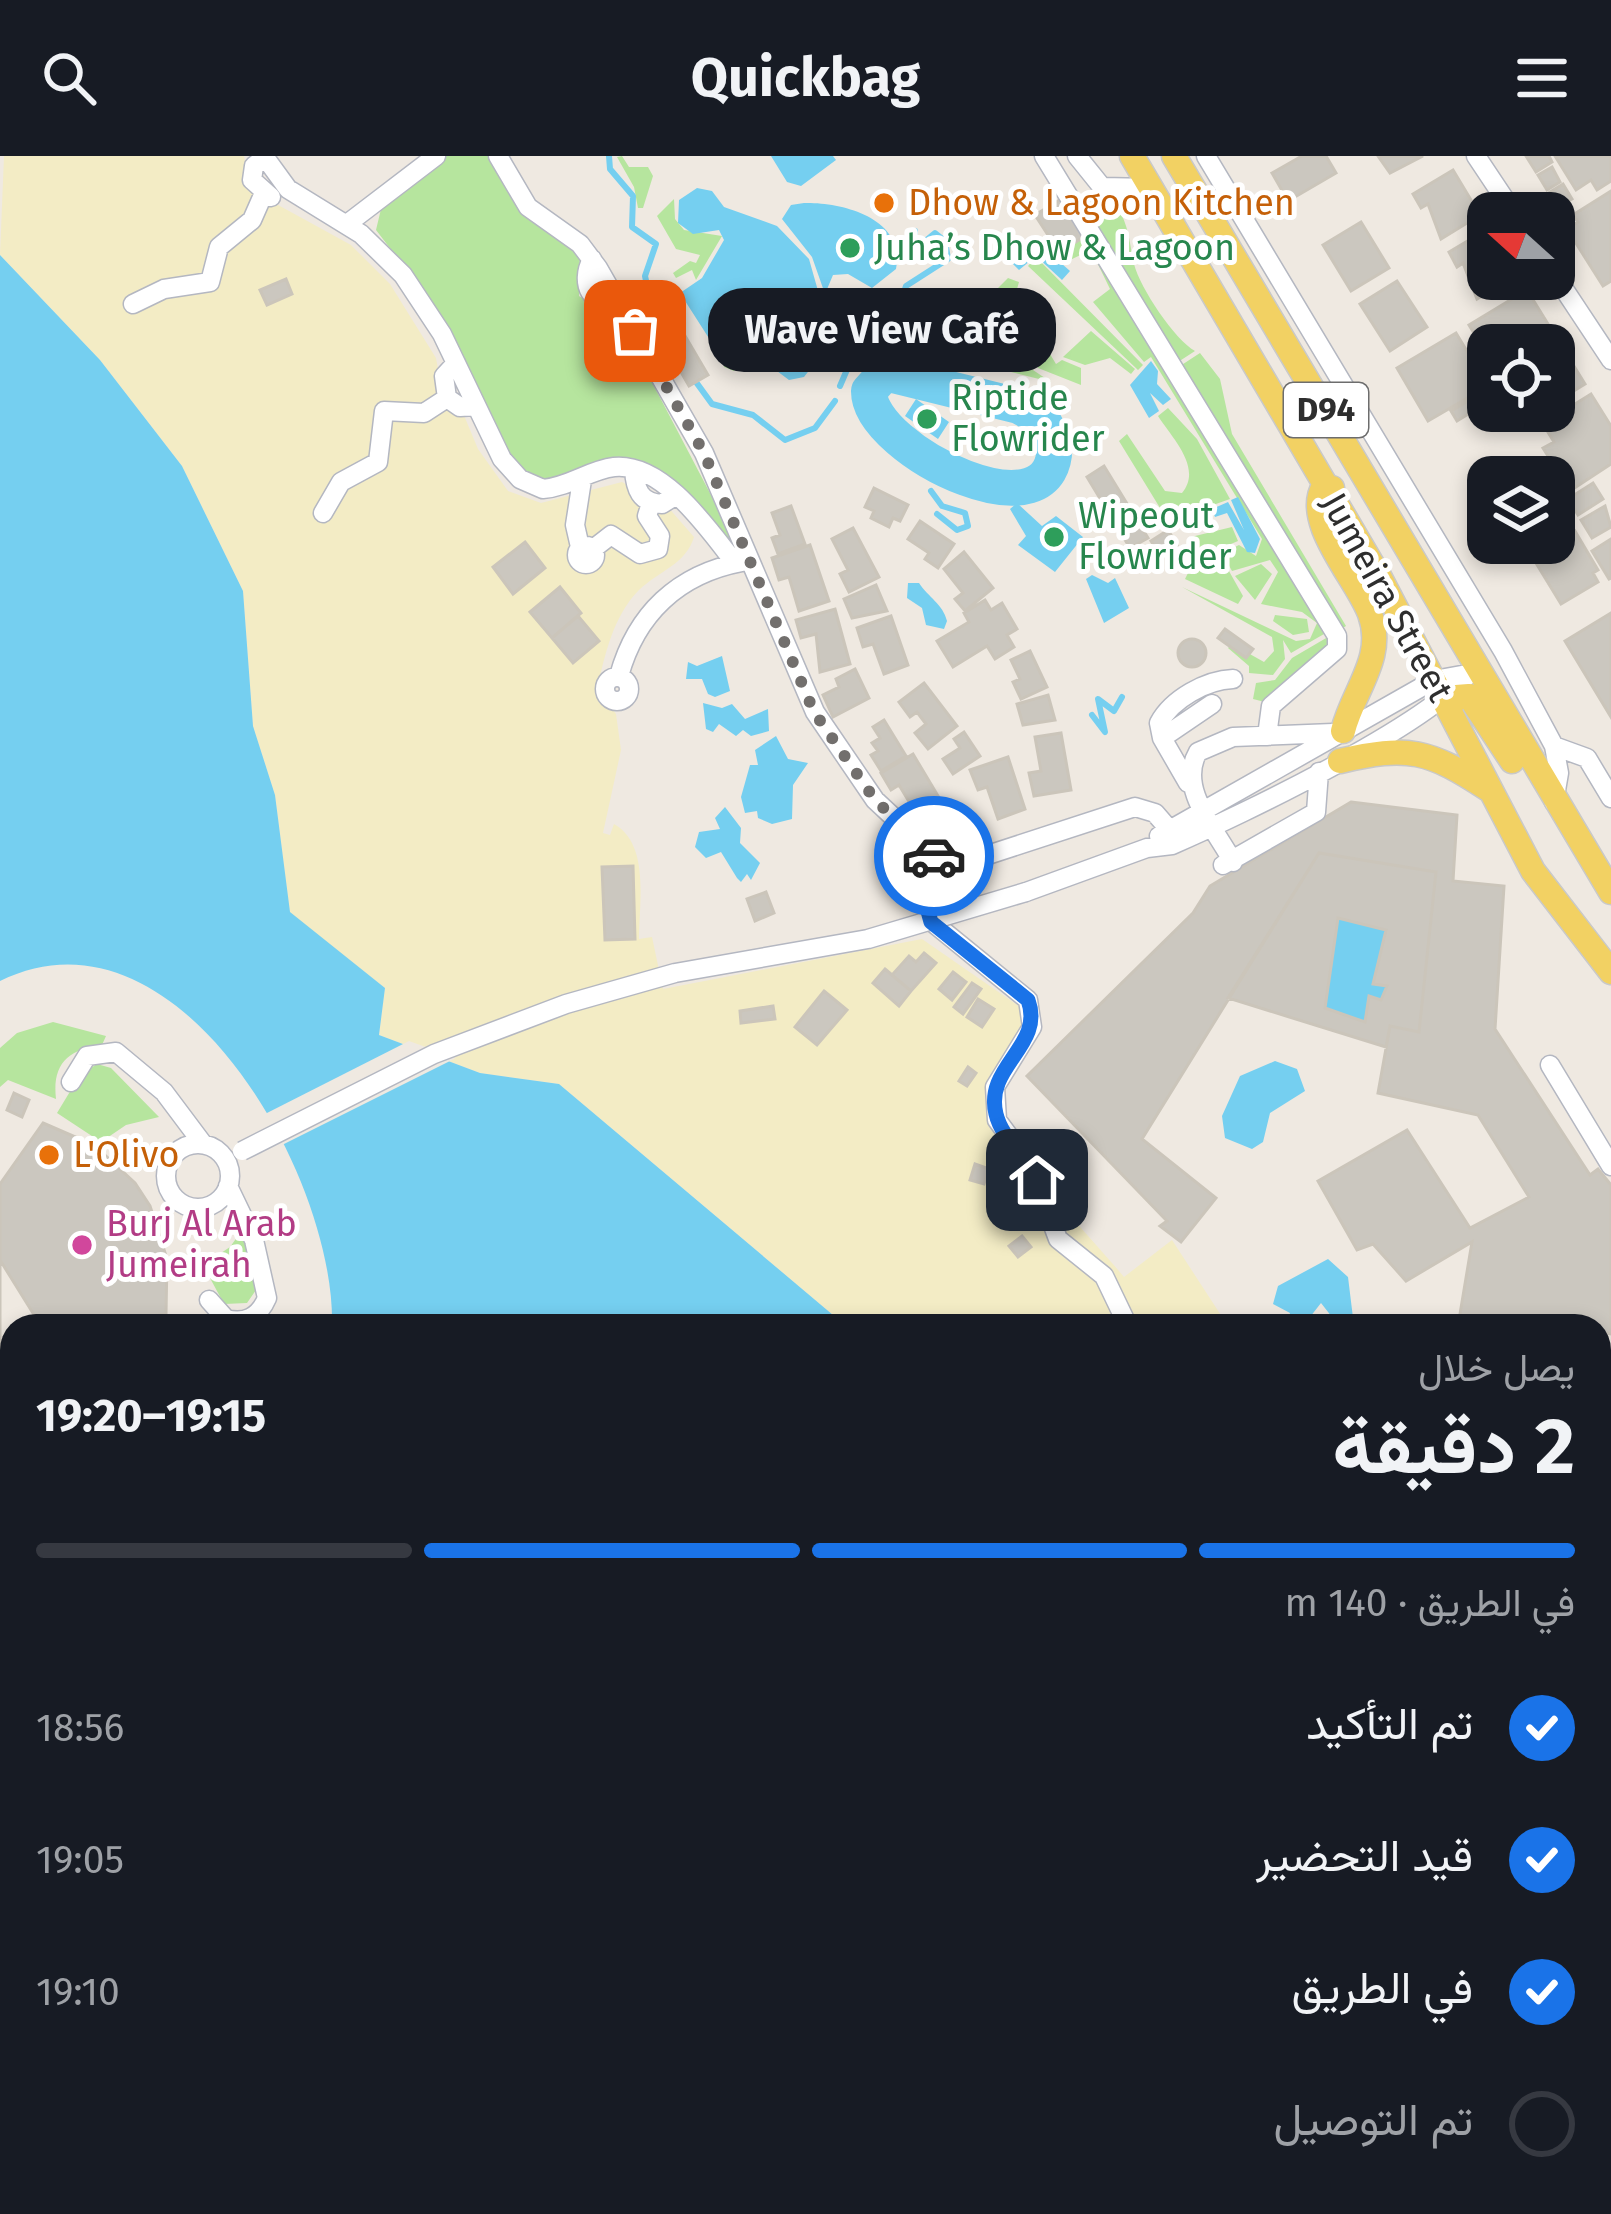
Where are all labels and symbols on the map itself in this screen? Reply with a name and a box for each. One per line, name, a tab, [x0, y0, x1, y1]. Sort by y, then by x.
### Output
place label: Dhow & Lagoon Kitchen	[908, 181, 1295, 225]
marker: Dhow & Lagoon Kitchen	[871, 190, 897, 216]
north arrow	[1467, 192, 1575, 300]
place label: Juha’s Dhow & Lagoon	[874, 226, 1235, 270]
marker: Juha’s Dhow & Lagoon	[837, 235, 863, 261]
pin	[584, 280, 686, 382]
callout: Wave View Café	[707, 289, 1055, 373]
place label: Riptide Flowrider	[951, 376, 1105, 461]
road number: D94	[1284, 383, 1368, 437]
marker: Riptide Flowrider	[914, 406, 940, 432]
street label: Jumeira Street	[1312, 485, 1462, 709]
place label: Wipeout Flowrider	[1078, 494, 1232, 579]
marker: Wipeout Flowrider	[1041, 524, 1067, 550]
courier	[874, 796, 994, 916]
pin	[986, 1129, 1088, 1231]
place label: L'Olivo	[73, 1133, 179, 1177]
marker: L'Olivo	[36, 1142, 62, 1168]
place label: Burj Al Arab Jumeirah	[106, 1202, 297, 1287]
marker: Burj Al Arab Jumeirah	[69, 1232, 95, 1258]

